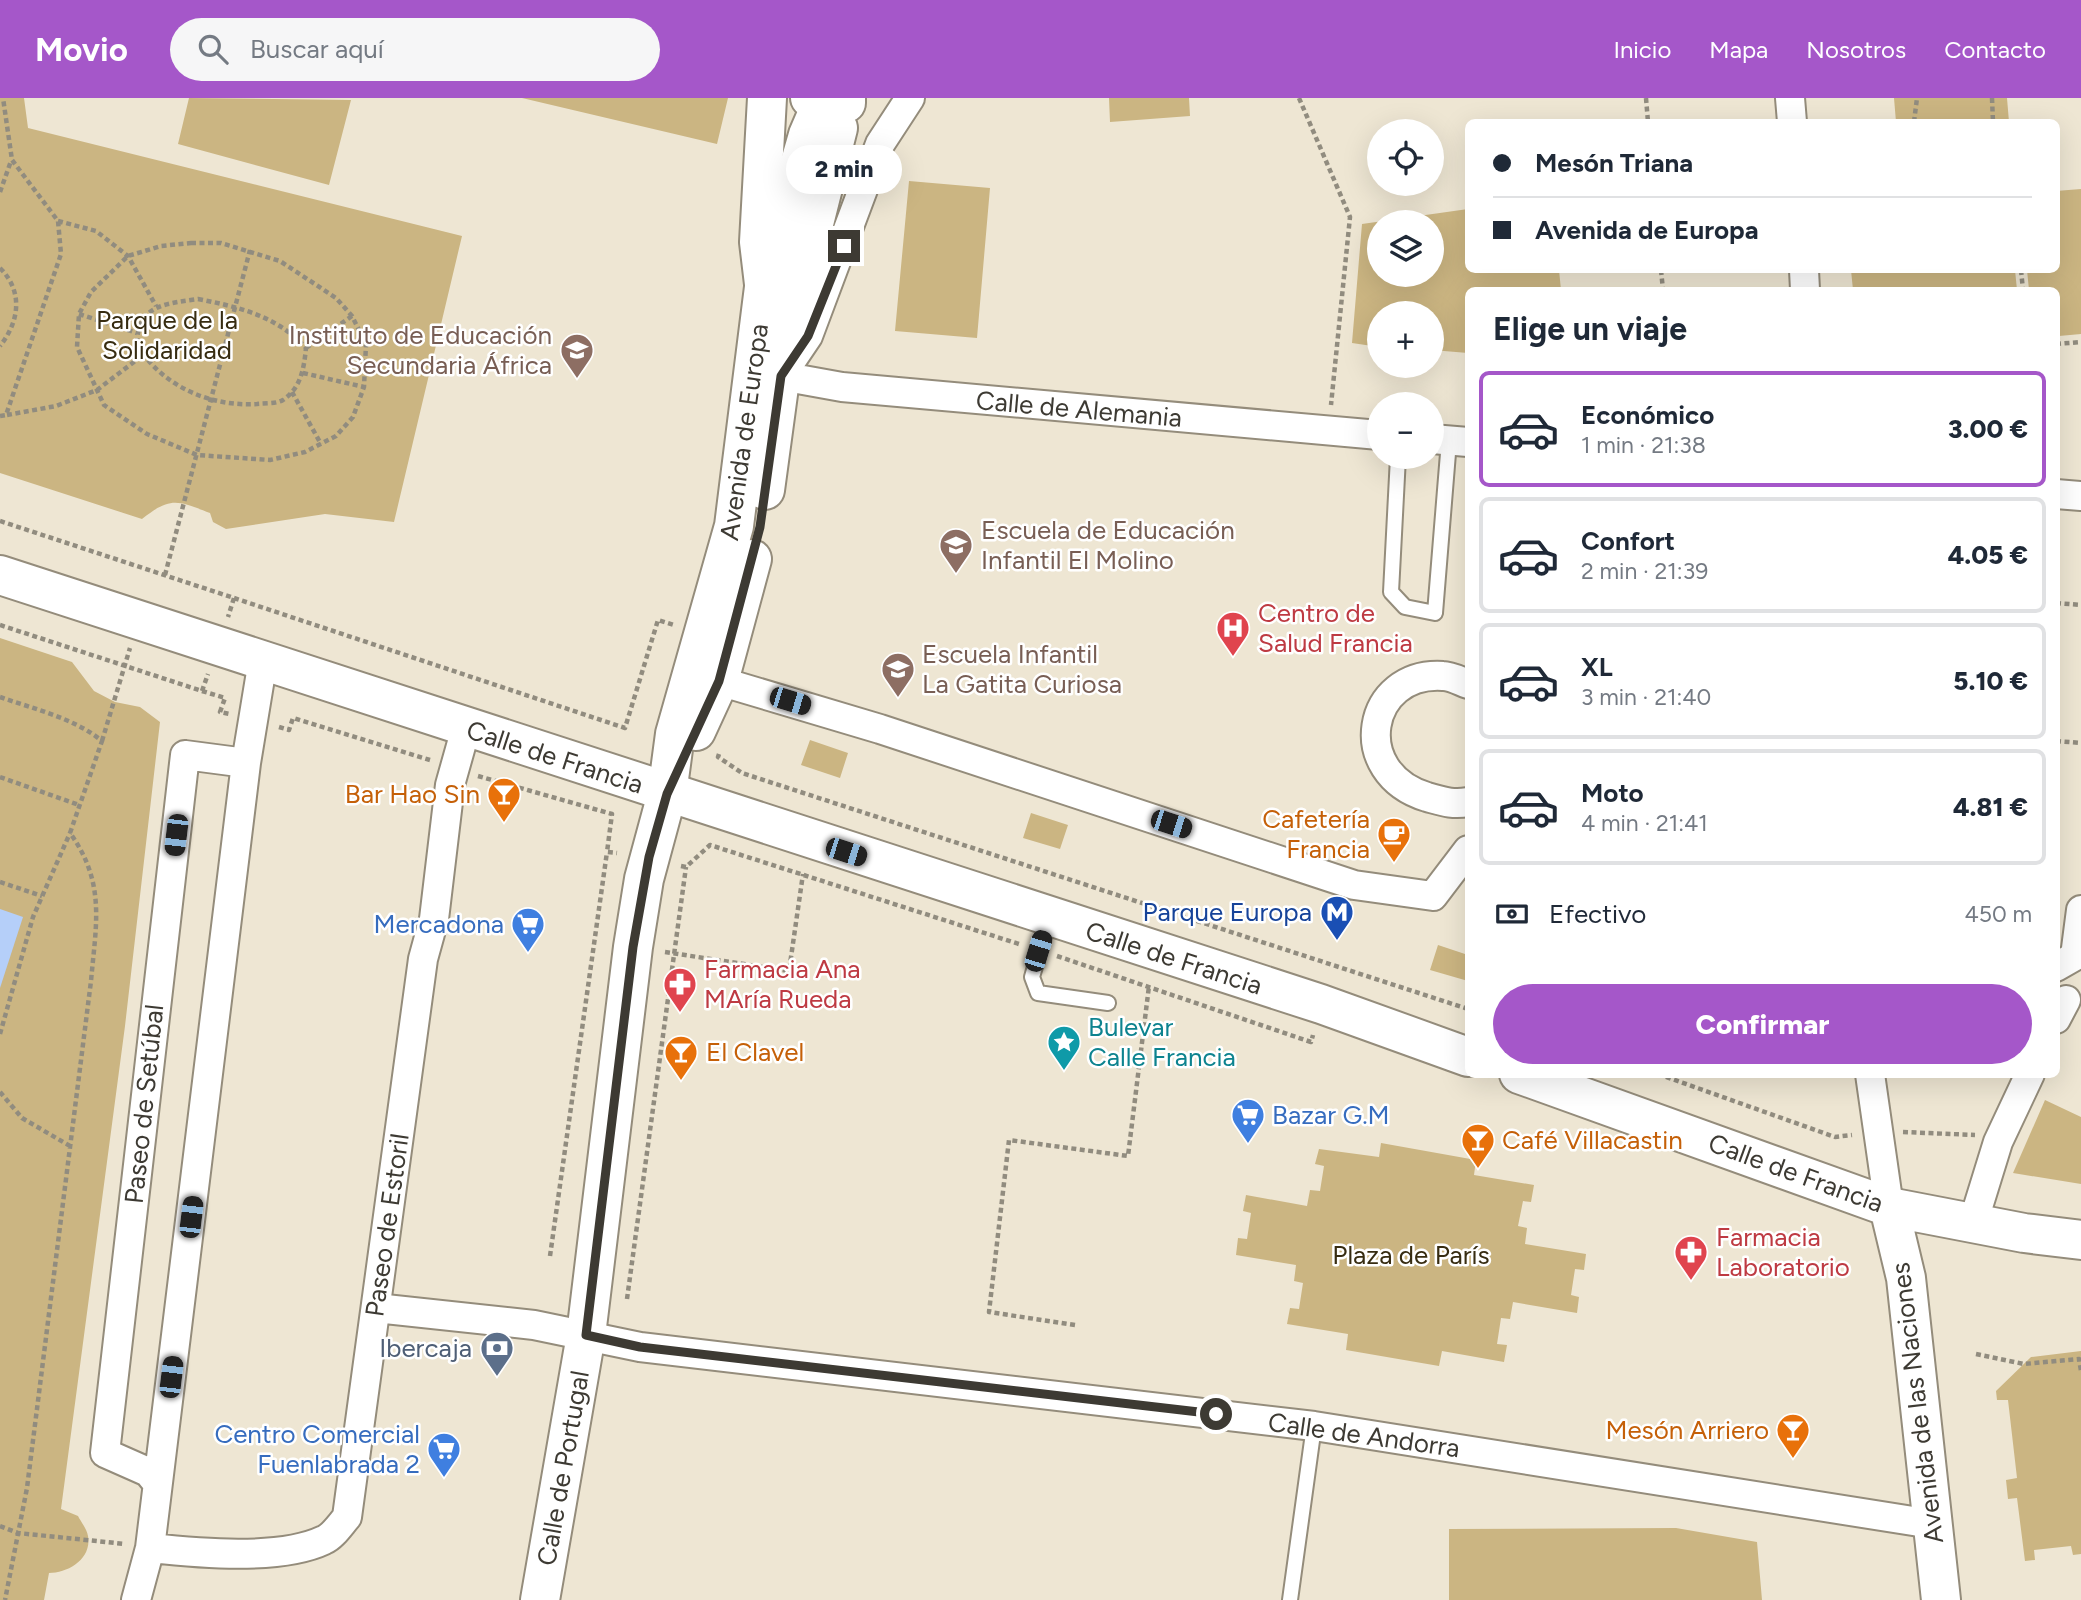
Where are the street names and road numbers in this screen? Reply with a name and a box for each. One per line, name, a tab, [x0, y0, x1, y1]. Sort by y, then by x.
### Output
street label: Avenida de Europa	[713, 322, 775, 542]
street label: Calle de Alemania	[975, 384, 1183, 434]
street label: Calle de Francia	[463, 713, 647, 801]
street label: Calle de Francia	[1082, 914, 1266, 1002]
street label: Paseo de Setúbal	[118, 1003, 170, 1205]
street label: Calle de Francia	[1704, 1127, 1888, 1219]
street label: Paseo de Estoril	[358, 1131, 416, 1319]
street label: Avenida de las Naciones	[1884, 1261, 1950, 1545]
street label: Calle de Portugal	[530, 1368, 596, 1568]
street label: Calle de Andorra	[1266, 1406, 1462, 1464]

